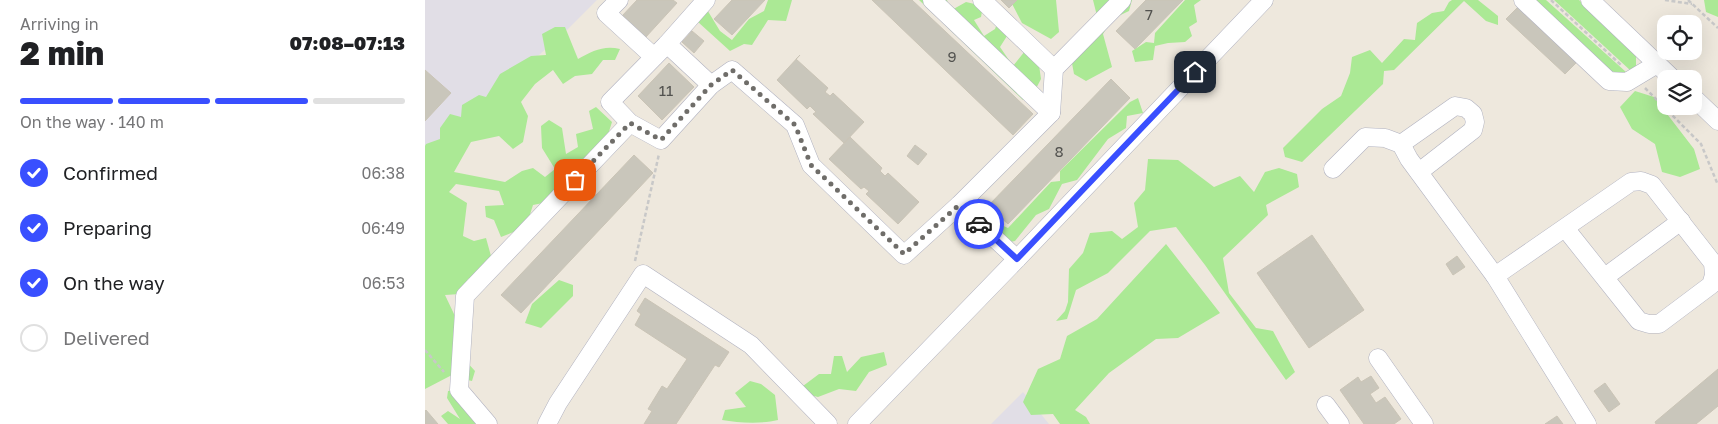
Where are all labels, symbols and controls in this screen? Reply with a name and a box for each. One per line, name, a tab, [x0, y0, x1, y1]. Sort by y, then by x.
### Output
house number: 7	[1145, 5, 1153, 23]
text: Arriving in	[20, 14, 99, 34]
map controls	[1657, 15, 1702, 115]
button: locate	[1657, 15, 1702, 60]
text: 07:08–07:13	[289, 31, 405, 54]
text: 2 min	[20, 34, 104, 72]
house number: 9	[947, 47, 957, 65]
pin	[1174, 51, 1216, 93]
icon: home	[1181, 58, 1209, 86]
button: layers	[1657, 70, 1702, 115]
house number: 11	[659, 81, 673, 99]
text: On the way · 140 m	[20, 112, 164, 132]
house number: 8	[1054, 142, 1064, 160]
icon: check	[20, 159, 48, 187]
pin	[554, 159, 596, 201]
text: Confirmed	[63, 161, 158, 184]
text: 06:38	[361, 163, 405, 183]
icon: bag	[561, 166, 589, 194]
courier	[954, 199, 1004, 249]
icon: car	[965, 210, 993, 238]
icon: check	[20, 214, 48, 242]
text: Preparing	[63, 216, 152, 239]
text: 06:49	[361, 218, 405, 238]
icon: check	[20, 269, 48, 297]
text: On the way	[63, 271, 165, 294]
text: 06:53	[362, 273, 405, 293]
text: Delivered	[63, 326, 150, 349]

